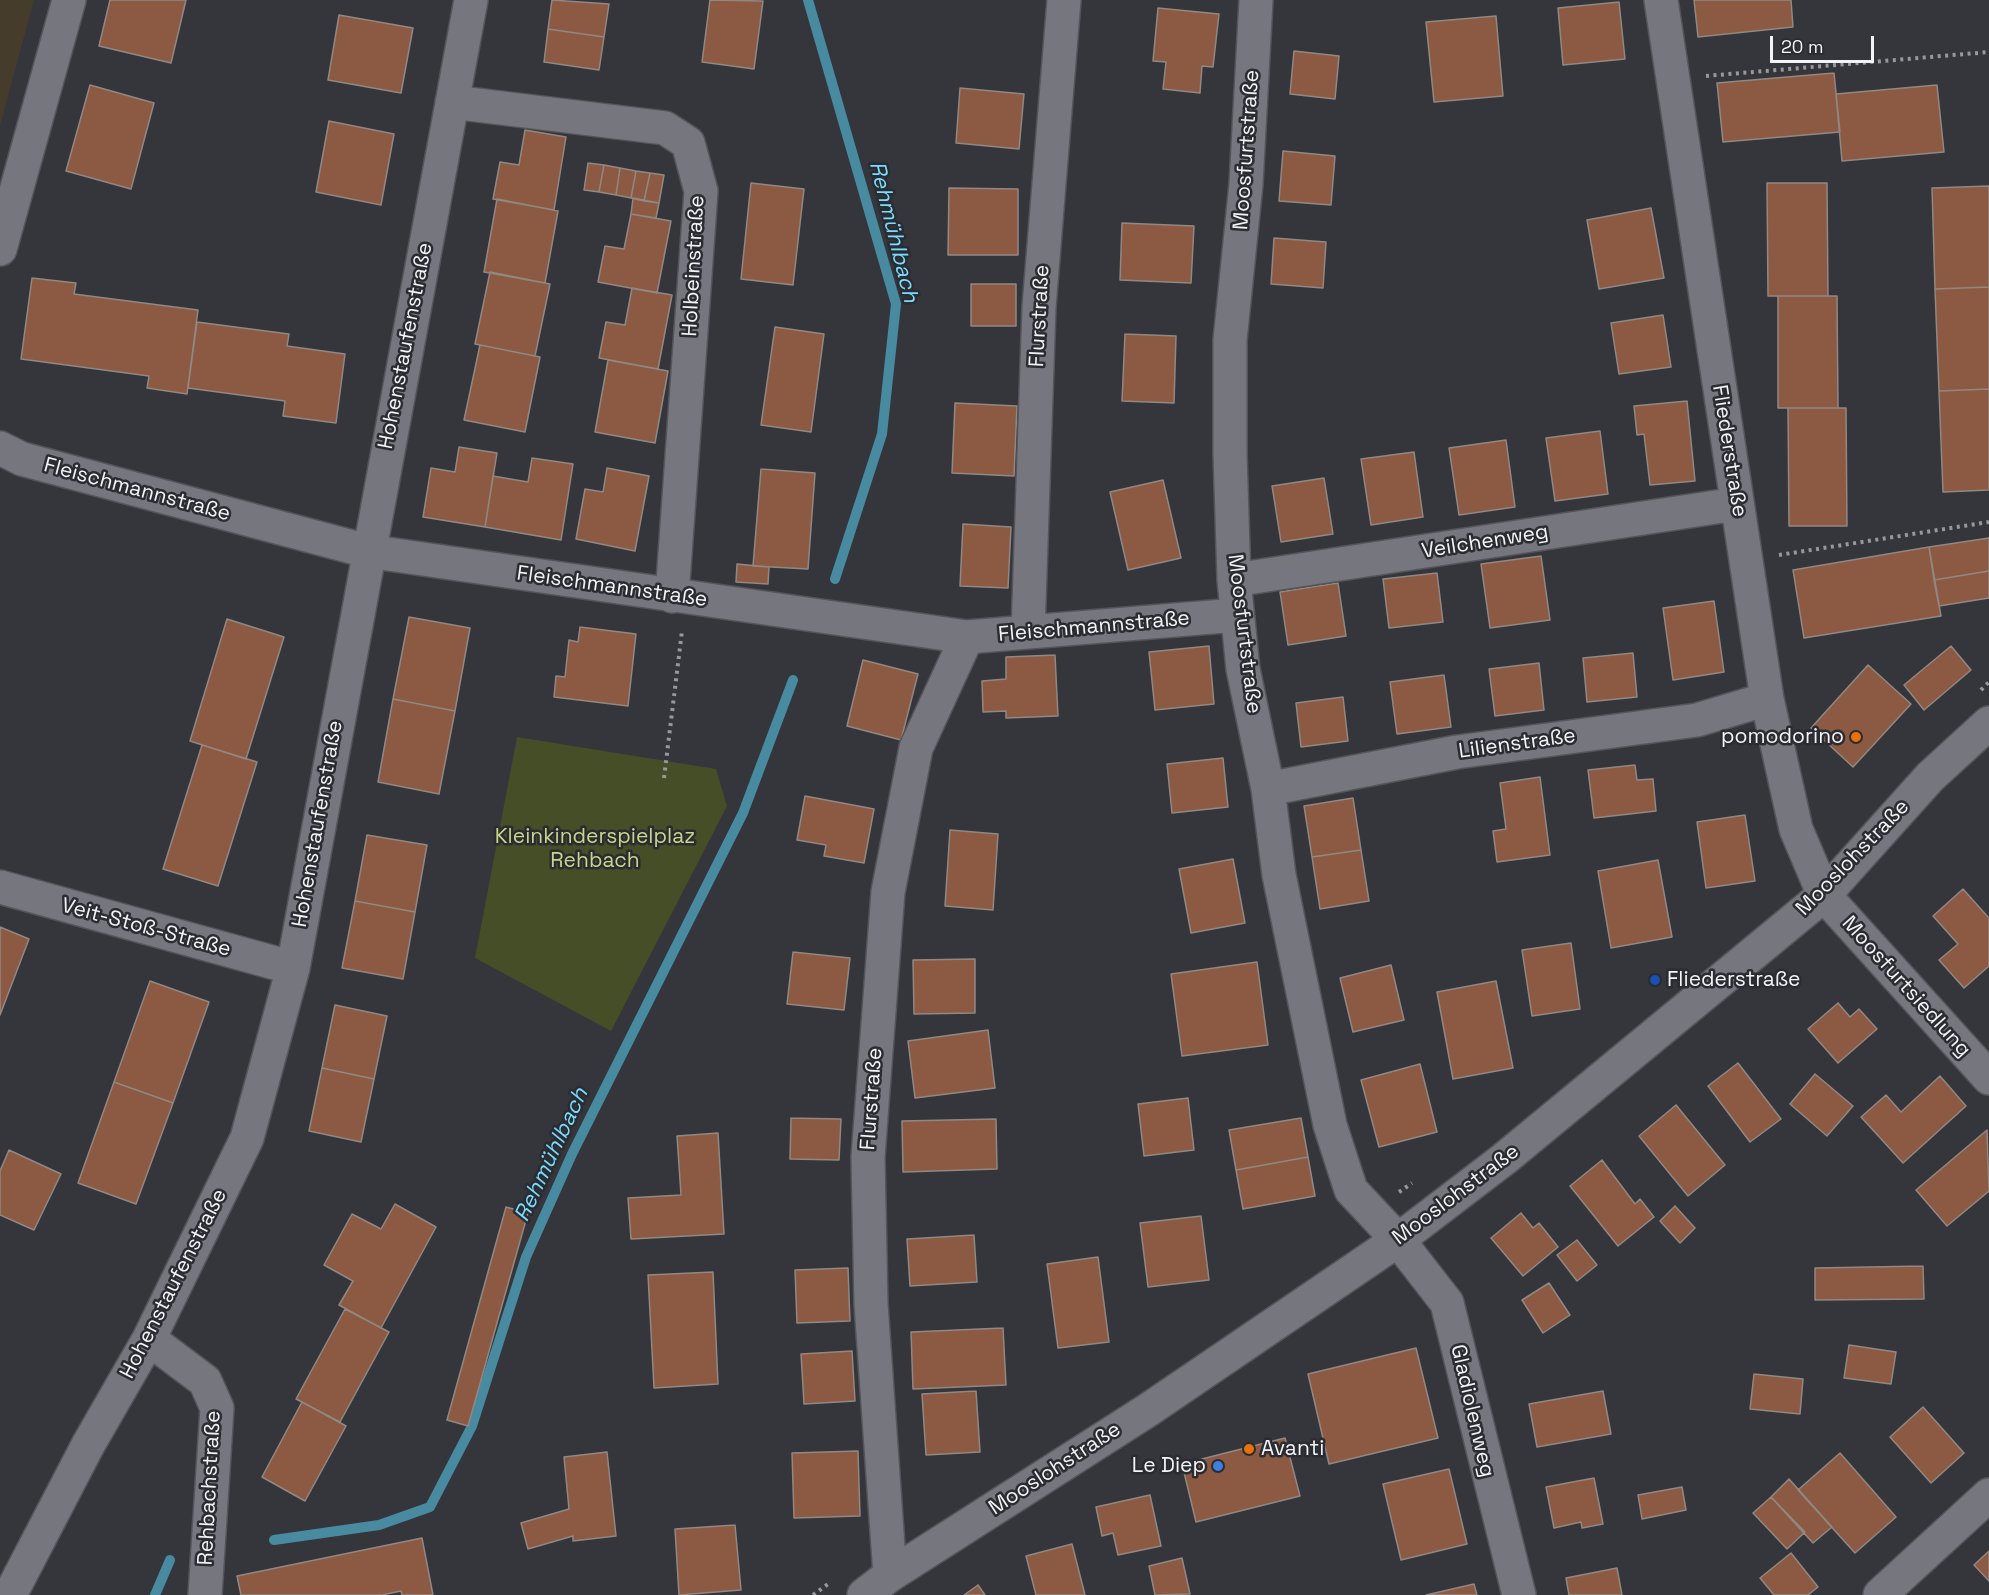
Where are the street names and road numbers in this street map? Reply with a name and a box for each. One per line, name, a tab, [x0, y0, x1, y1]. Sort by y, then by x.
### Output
street label: Moosfurtstraße	[1229, 69, 1265, 231]
street label: Holbeinstraße	[678, 195, 710, 337]
street label: Hohenstaufenstraße	[374, 241, 438, 451]
street label: Flurstraße	[1025, 264, 1055, 368]
street label: Fliederstraße	[1706, 383, 1752, 519]
street label: Fleischmannstraße	[41, 453, 233, 527]
street label: Veilchenweg	[1420, 520, 1550, 564]
street label: Moosfurtstraße	[1222, 553, 1266, 715]
street label: Fleischmannstraße	[515, 561, 709, 613]
street label: Fleischmannstraße	[997, 606, 1191, 648]
street label: Hohenstaufenstraße	[287, 718, 349, 930]
street label: Lilienstraße	[1457, 723, 1577, 765]
street label: Mooslohstraße	[1791, 795, 1915, 921]
street label: Veit-Stoß-Straße	[59, 893, 233, 963]
street label: Moosfurtsiedlung	[1836, 911, 1976, 1063]
street label: Flurstraße	[856, 1047, 888, 1151]
street label: Mooslohstraße	[1388, 1139, 1524, 1251]
street label: Hohenstaufenstraße	[115, 1185, 233, 1383]
street label: Gladiolenweg	[1445, 1342, 1499, 1480]
street label: Rehbachstraße	[193, 1410, 227, 1566]
street label: Mooslohstraße	[984, 1417, 1126, 1521]

